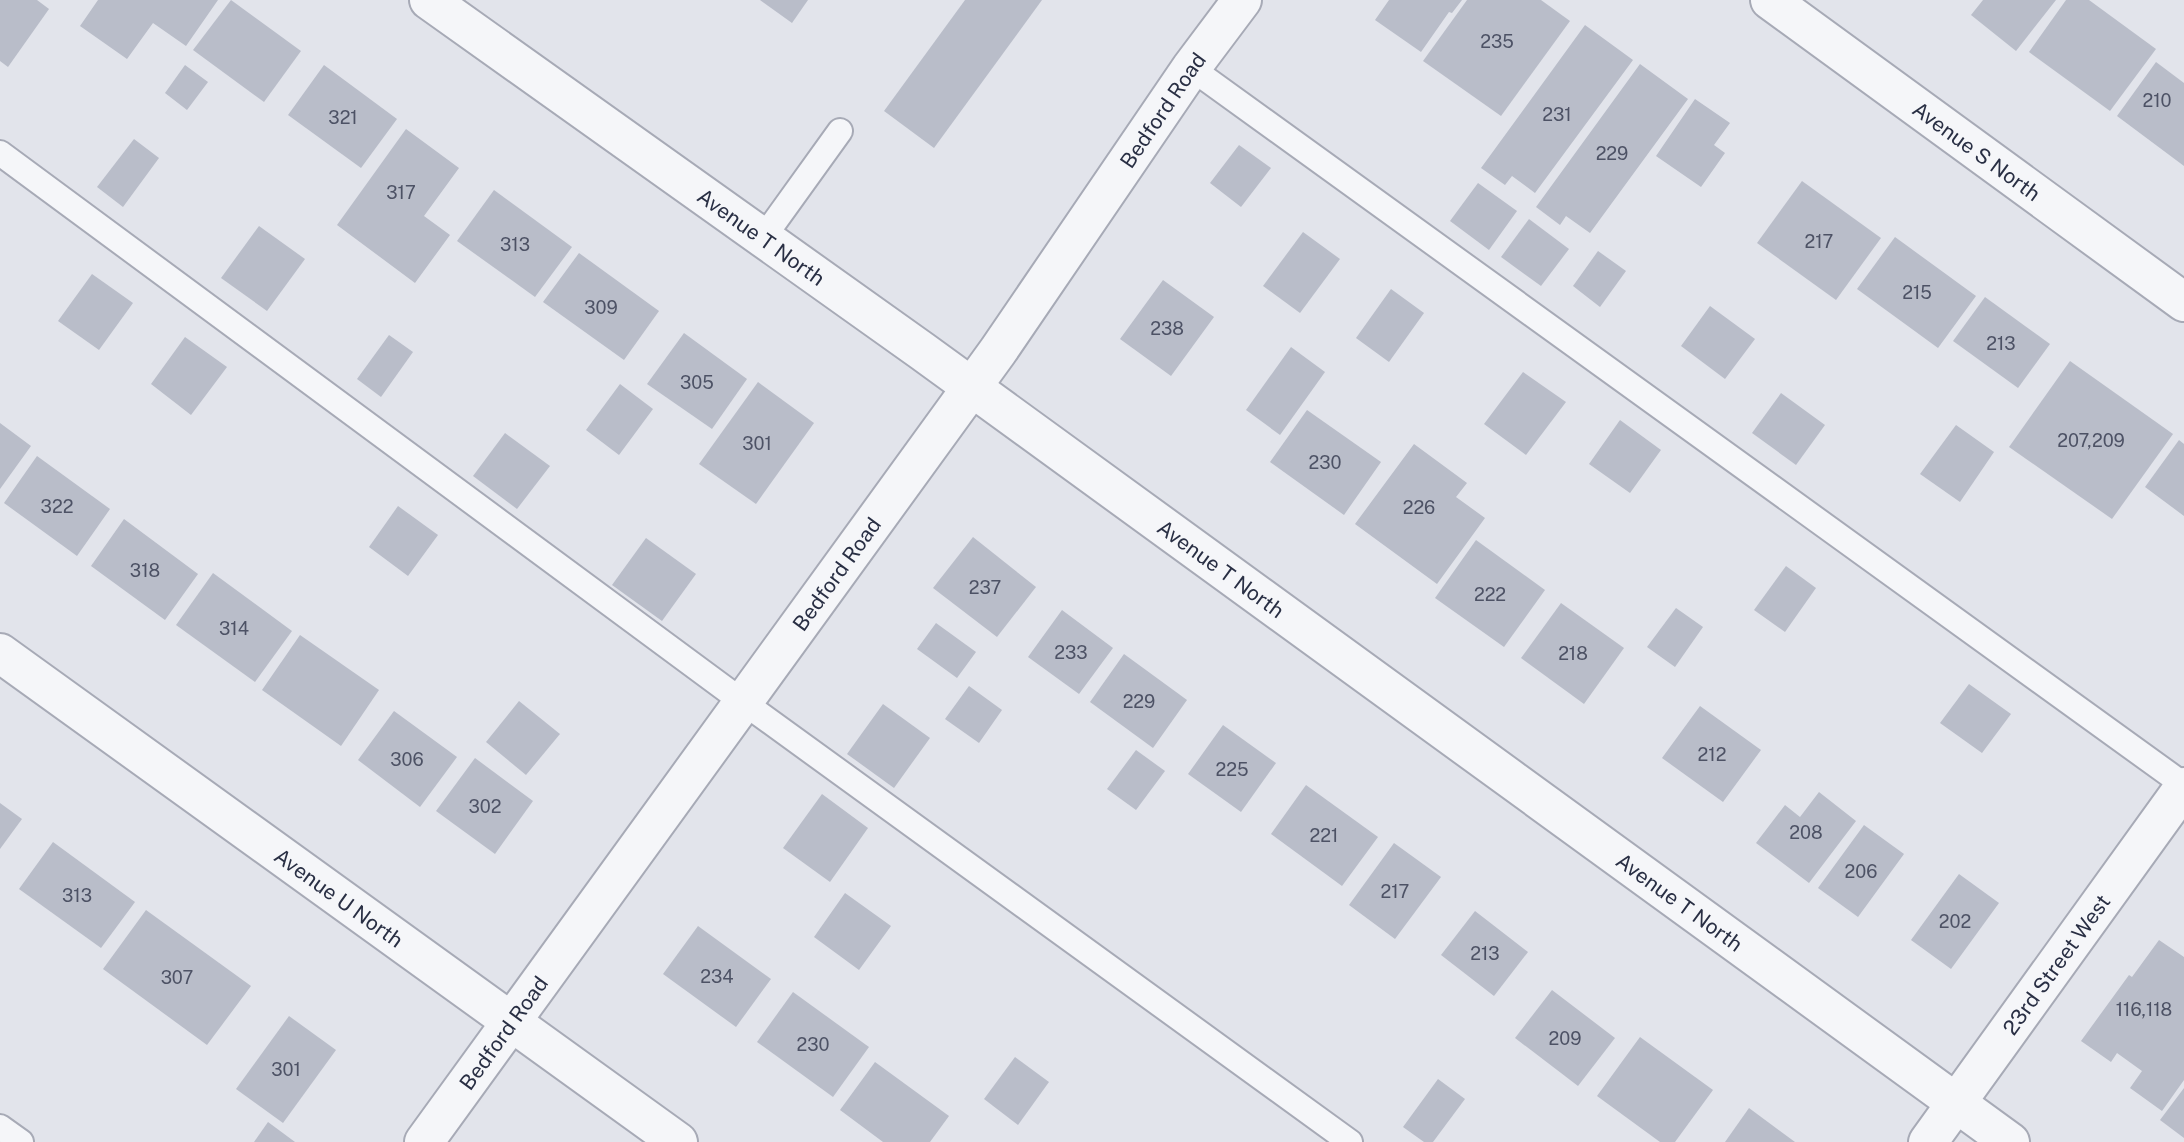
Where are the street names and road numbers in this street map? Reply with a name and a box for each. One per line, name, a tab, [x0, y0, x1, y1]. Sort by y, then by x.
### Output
street label: Bedford Road	[1114, 48, 1211, 172]
street label: Avenue S North	[1908, 96, 2046, 206]
street label: Avenue T North	[693, 183, 830, 290]
street label: Bedford Road	[787, 512, 886, 635]
street label: Avenue T North	[1153, 514, 1289, 623]
street label: Avenue U North	[270, 843, 408, 952]
street label: Avenue T North	[1612, 848, 1748, 956]
street label: 23rd Street West	[1997, 889, 2115, 1039]
street label: Bedford Road	[454, 971, 553, 1094]

